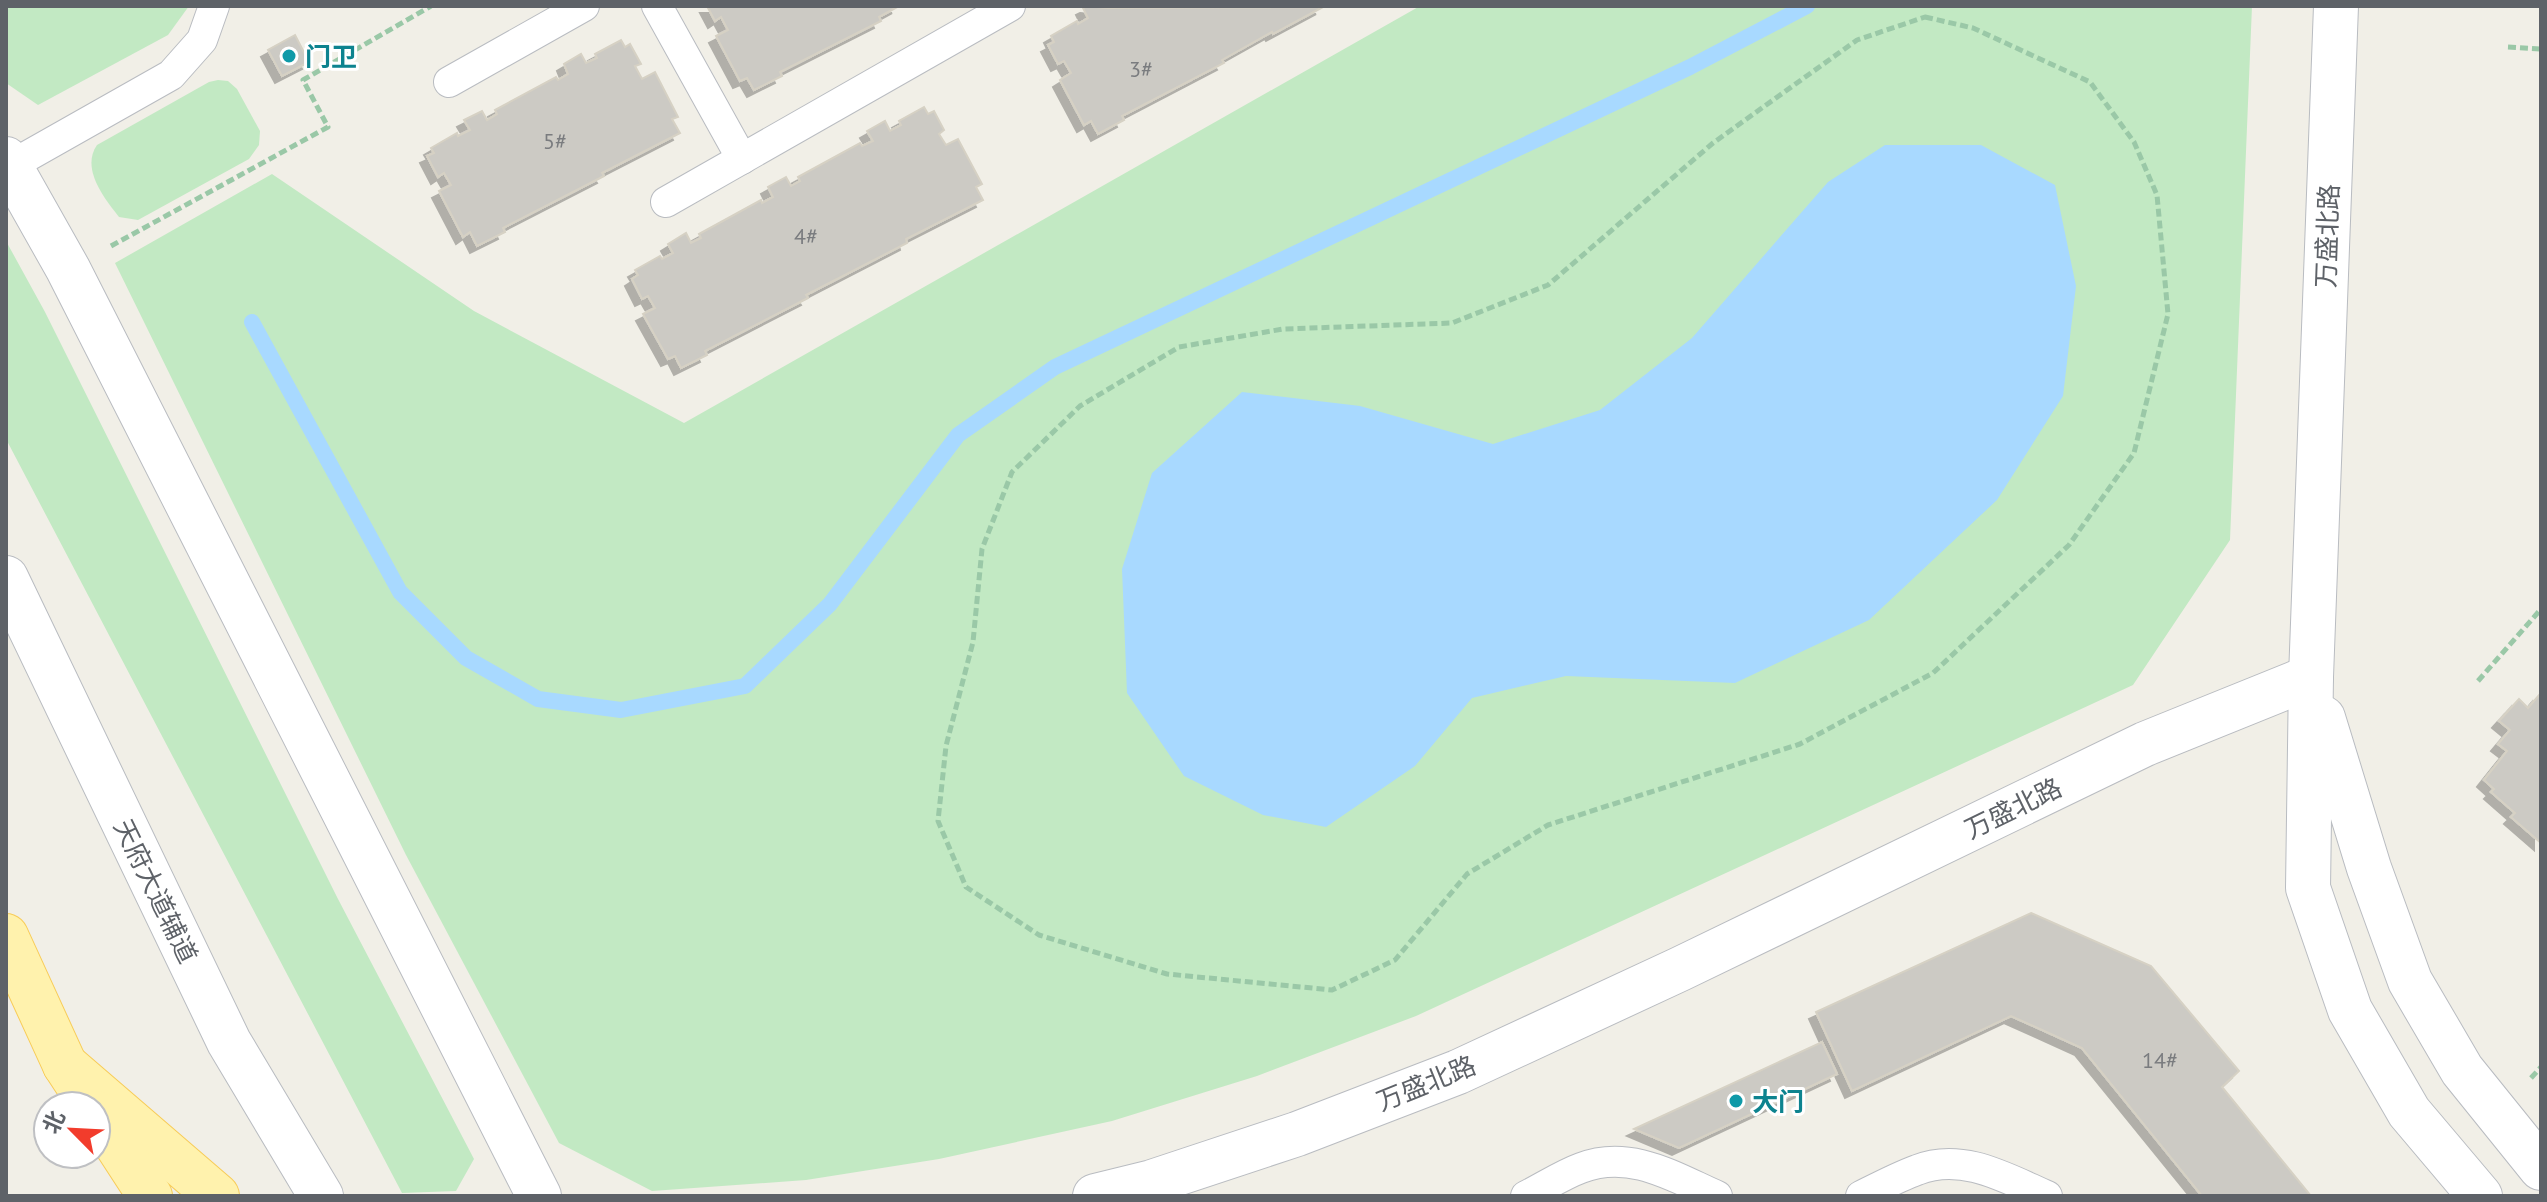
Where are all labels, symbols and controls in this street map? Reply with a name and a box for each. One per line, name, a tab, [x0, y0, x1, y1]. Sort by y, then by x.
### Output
place label: 门卫	[305, 40, 357, 73]
marker: 门卫	[280, 47, 298, 65]
house number: 3#	[1129, 55, 1153, 83]
house number: 5#	[543, 127, 567, 155]
street label: 万盛北路	[2309, 183, 2345, 289]
house number: 4#	[794, 222, 818, 250]
street label: 万盛北路	[1959, 770, 2067, 846]
street label: 天府大道辅道	[107, 814, 205, 968]
house number: 14#	[2142, 1046, 2178, 1074]
street label: 万盛北路	[1372, 1048, 1480, 1118]
place label: 大门	[1752, 1085, 1804, 1118]
north arrow	[32, 1090, 112, 1170]
marker: 大门	[1727, 1092, 1745, 1110]
text: 北	[36, 1106, 71, 1138]

